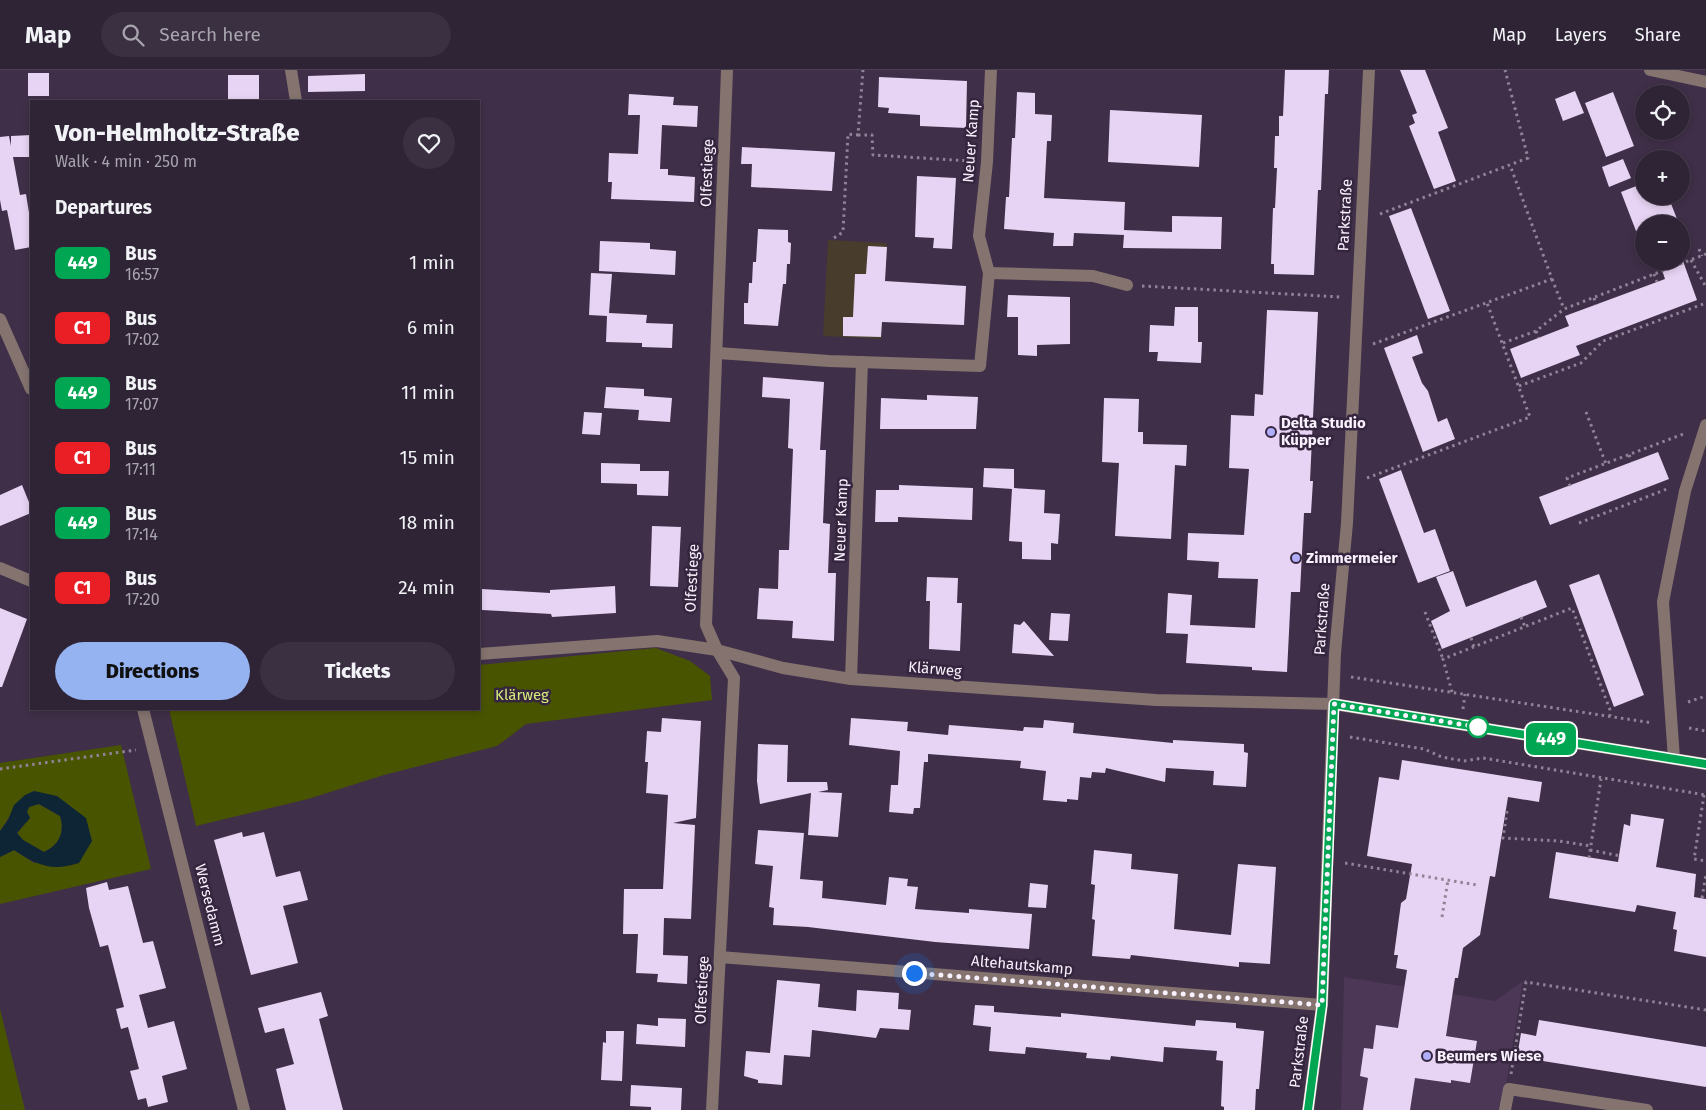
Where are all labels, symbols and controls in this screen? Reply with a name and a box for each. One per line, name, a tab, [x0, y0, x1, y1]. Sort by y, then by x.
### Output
search box	[101, 12, 451, 57]
text: Map	[25, 21, 71, 49]
icon: search	[119, 21, 147, 49]
text: Search here	[159, 23, 261, 46]
text: Map	[1492, 24, 1527, 46]
text: Layers	[1555, 24, 1607, 46]
text: Share	[1635, 24, 1681, 46]
map controls	[1635, 85, 1690, 270]
button: locate	[1635, 85, 1690, 140]
street label: Neuer Kamp	[959, 99, 983, 183]
button: heart	[403, 117, 455, 169]
text: Von-Helmholtz-Straße	[55, 119, 300, 147]
street label: Olfestiege	[697, 139, 717, 207]
button: +	[1635, 150, 1690, 205]
text: Walk · 4 min · 250 m	[55, 152, 197, 171]
street label: Parkstraße	[1334, 178, 1356, 252]
text: Departures	[55, 196, 152, 219]
button: −	[1635, 215, 1690, 270]
text: Bus	[125, 242, 157, 265]
text: 1 min	[409, 251, 455, 274]
text: 449	[67, 252, 98, 274]
text: 16:57	[125, 265, 159, 284]
text: Bus	[125, 307, 157, 330]
text: 6 min	[407, 316, 455, 339]
text: C1	[74, 317, 91, 339]
text: 17:02	[125, 330, 160, 349]
text: Bus	[125, 372, 157, 395]
text: 11 min	[401, 381, 455, 404]
text: 449	[67, 382, 98, 404]
text: 17:07	[125, 395, 159, 414]
place label: Delta Studio Küpper	[1281, 414, 1366, 449]
marker: Delta Studio Küpper	[1265, 426, 1277, 438]
text: Bus	[125, 437, 157, 460]
text: 15 min	[399, 446, 455, 469]
text: C1	[74, 447, 91, 469]
text: 17:11	[125, 460, 156, 479]
street label: Neuer Kamp	[831, 478, 851, 562]
text: Bus	[125, 502, 157, 525]
text: 18 min	[398, 511, 455, 534]
text: 449	[67, 512, 98, 534]
text: 17:14	[125, 525, 158, 544]
street label: Olfestiege	[681, 543, 703, 613]
place label: Zimmermeier	[1306, 549, 1399, 567]
marker: Zimmermeier	[1290, 552, 1302, 564]
text: Bus	[125, 567, 157, 590]
text: 24 min	[398, 576, 455, 599]
text: C1	[74, 577, 91, 599]
street label: Parkstraße	[1310, 582, 1334, 656]
text: 17:20	[125, 590, 160, 609]
button: Directions	[55, 642, 250, 700]
button: Tickets	[260, 642, 455, 700]
street label: Klärweg	[907, 658, 963, 680]
park label: Klärweg	[495, 686, 549, 704]
unlabelled marker	[1467, 716, 1489, 738]
line badge: 449	[1522, 723, 1580, 755]
text: 449	[1536, 728, 1566, 750]
street label: Wersedamm	[191, 862, 229, 948]
street label: Altehautskamp	[970, 952, 1074, 978]
street label: Olfestiege	[691, 955, 713, 1025]
your location	[902, 961, 927, 986]
street label: Parkstraße	[1286, 1015, 1312, 1089]
place label: Beumers Wiese	[1437, 1047, 1541, 1065]
marker: Beumers Wiese	[1421, 1050, 1433, 1062]

